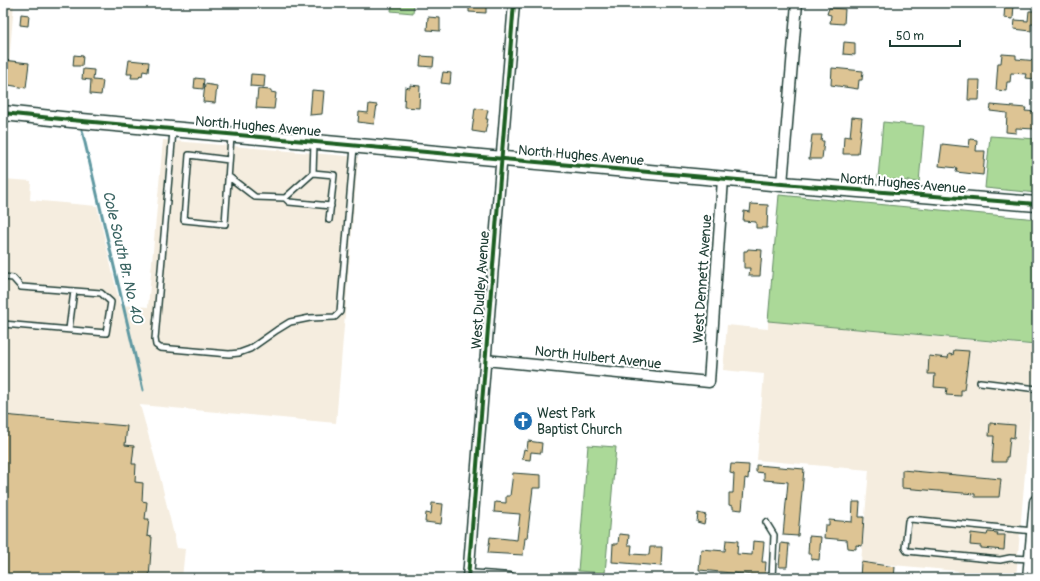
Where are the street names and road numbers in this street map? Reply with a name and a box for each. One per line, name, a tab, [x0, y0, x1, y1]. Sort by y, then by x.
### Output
street label: North Hughes Avenue	[194, 113, 322, 140]
street label: North Hughes Avenue	[517, 142, 645, 169]
street label: North Hughes Avenue	[839, 170, 967, 197]
street label: West Dennett Avenue	[690, 214, 715, 344]
street label: West Dudley Avenue	[468, 230, 493, 350]
street label: North Hulbert Avenue	[534, 342, 662, 373]

